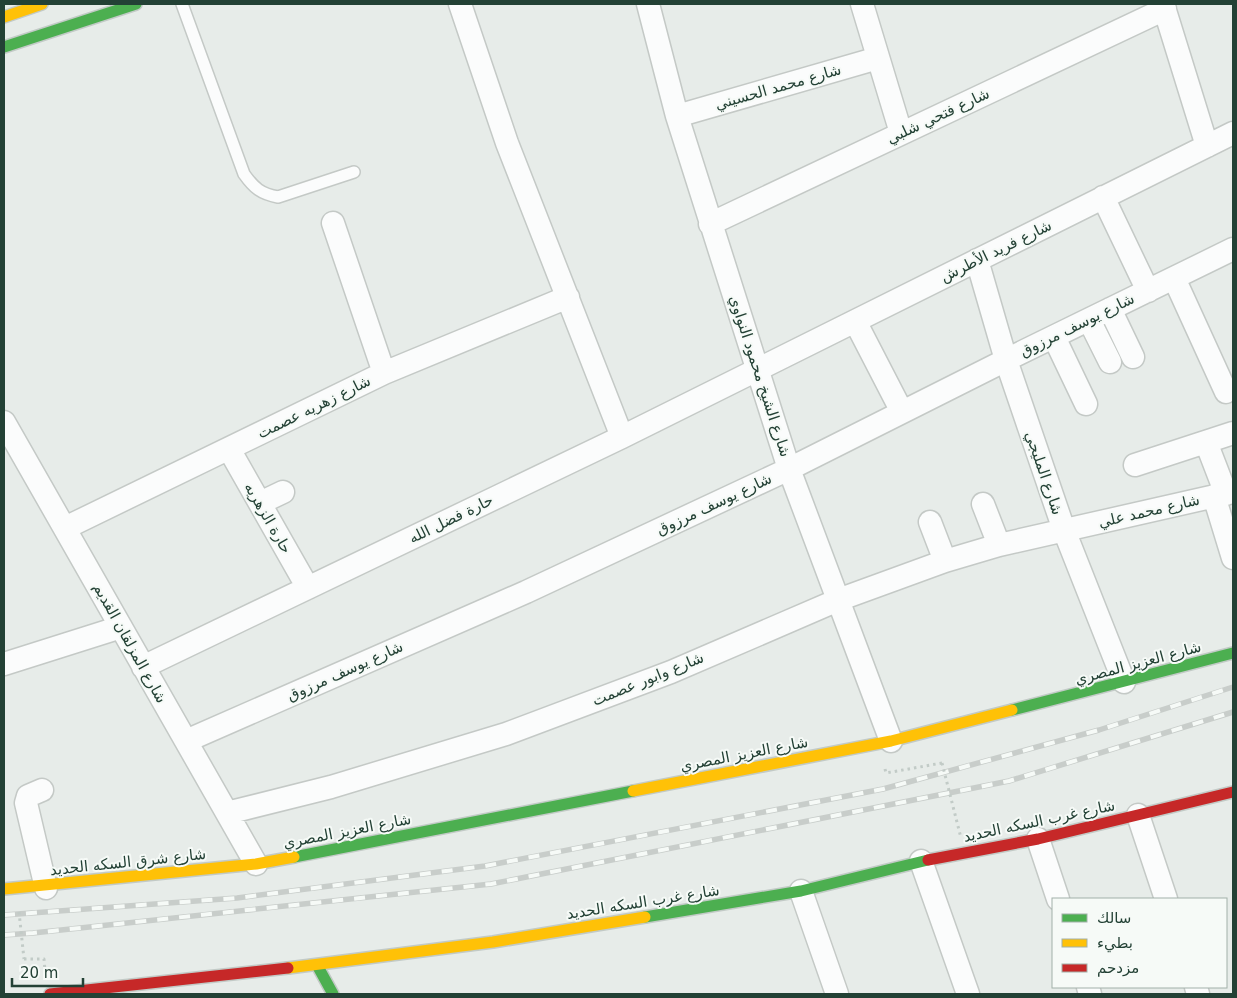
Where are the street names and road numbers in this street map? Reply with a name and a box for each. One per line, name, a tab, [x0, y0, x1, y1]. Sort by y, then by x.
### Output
street label: شارع محمد الحسيني	[713, 60, 843, 115]
street label: شارع فتحي شلبي	[884, 84, 993, 149]
street label: شارع فريد الأطرش	[937, 215, 1055, 286]
street label: شارع يوسف مرزوق	[1017, 289, 1137, 361]
street label: شارع الشيخ محمود النواوي	[724, 293, 795, 459]
street label: شارع زهريه عصمت	[254, 372, 374, 442]
street label: شارع المليجي	[1020, 429, 1067, 517]
street label: شارع يوسف مرزوق	[653, 469, 775, 539]
street label: حارة الزهريه	[240, 479, 296, 557]
street label: حارة فضل الله	[406, 491, 496, 547]
street label: شارع محمد علي	[1097, 491, 1202, 532]
street label: شارع المزلقان القديم	[89, 580, 171, 706]
street label: شارع يوسف مرزوق	[284, 637, 406, 705]
street label: شارع العزيز المصري	[1073, 637, 1203, 689]
street label: شارع وابور عصمت	[590, 648, 706, 710]
street label: شارع العزيز المصري	[678, 733, 810, 776]
street label: شارع غرب السكه الحديد	[961, 796, 1117, 846]
street label: شارع العزيز المصري	[281, 810, 413, 853]
street label: شارع شرق السكه الحديد	[49, 845, 207, 879]
street label: شارع غرب السكه الحديد	[565, 881, 721, 923]

